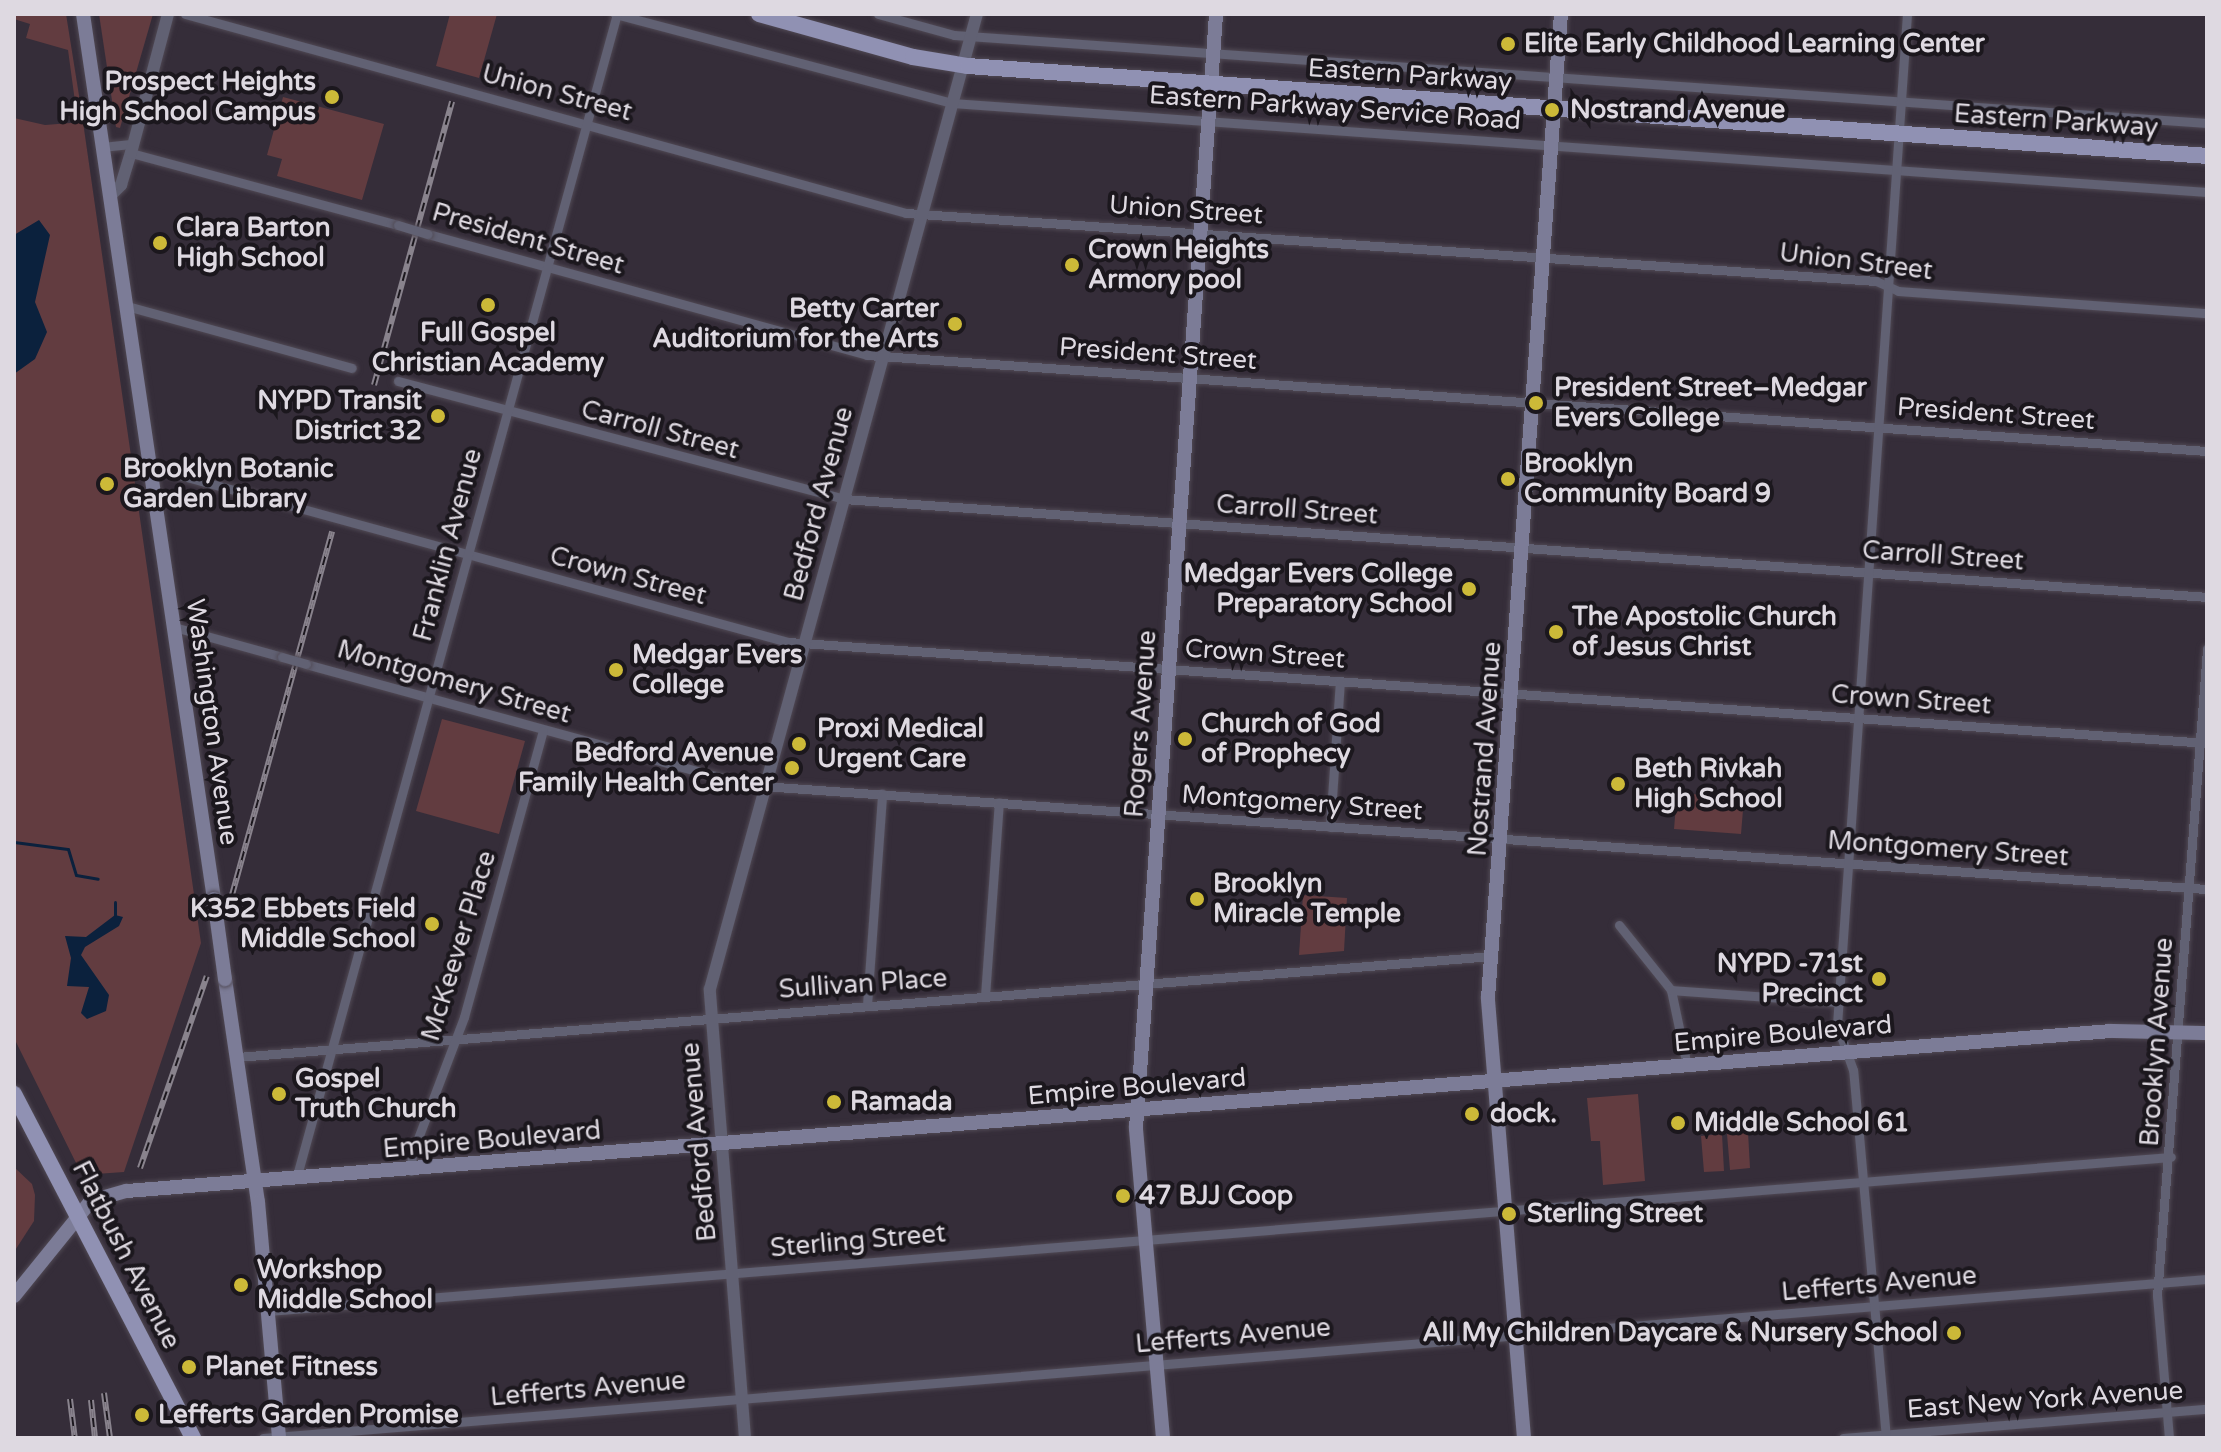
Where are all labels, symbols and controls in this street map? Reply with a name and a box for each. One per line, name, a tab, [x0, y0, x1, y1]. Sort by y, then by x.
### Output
place label: Elite Early Childhood Learning Center	[1524, 28, 1985, 60]
marker: Elite Early Childhood Learning Center	[1499, 35, 1517, 53]
street label: Eastern Parkway	[1307, 52, 1513, 98]
street label: Union Street	[478, 58, 636, 128]
place label: Prospect Heights High School Campus	[59, 66, 316, 128]
street label: Eastern Parkway Service Road	[1148, 79, 1522, 137]
marker: Prospect Heights High School Campus	[323, 88, 341, 106]
place label: Nostrand Avenue	[1570, 94, 1785, 126]
street label: Eastern Parkway	[1953, 98, 2159, 144]
marker: Nostrand Avenue	[1541, 99, 1563, 121]
street label: Union Street	[1108, 189, 1264, 231]
street label: President Street	[428, 197, 628, 281]
place label: Clara Barton High School	[176, 212, 330, 274]
marker: Clara Barton High School	[151, 234, 169, 252]
place label: Crown Heights Armory pool	[1088, 234, 1269, 296]
street label: Union Street	[1778, 237, 1934, 287]
marker: Crown Heights Armory pool	[1063, 256, 1081, 274]
place label: Betty Carter Auditorium for the Arts	[652, 293, 939, 354]
marker: Full Gospel Christian Academy	[479, 296, 497, 314]
marker: Betty Carter Auditorium for the Arts	[946, 315, 964, 333]
place label: Full Gospel Christian Academy	[372, 317, 604, 378]
street label: President Street	[1058, 332, 1258, 376]
place label: President Street–Medgar Evers College	[1554, 372, 1867, 434]
place label: NYPD Transit District 32	[257, 385, 422, 446]
marker: President Street–Medgar Evers College	[1525, 392, 1547, 414]
street label: President Street	[1896, 392, 2096, 436]
street label: Carroll Street	[578, 394, 742, 466]
street label: Bedford Avenue	[778, 403, 860, 605]
marker: NYPD Transit District 32	[429, 407, 447, 425]
street label: Franklin Avenue	[407, 445, 489, 645]
place label: Brooklyn Community Board 9	[1524, 448, 1771, 510]
place label: Brooklyn Botanic Garden Library	[123, 453, 334, 514]
marker: Brooklyn Community Board 9	[1499, 470, 1517, 488]
marker: Brooklyn Botanic Garden Library	[98, 475, 116, 493]
street label: Carroll Street	[1215, 489, 1379, 531]
street label: Carroll Street	[1861, 535, 2025, 577]
street label: Crown Street	[546, 540, 710, 612]
place label: Medgar Evers College Preparatory School	[1183, 558, 1453, 620]
marker: Medgar Evers College Preparatory School	[1460, 580, 1478, 598]
street label: Washington Avenue	[179, 597, 245, 847]
place label: The Apostolic Church of Jesus Christ	[1572, 601, 1837, 662]
marker: The Apostolic Church of Jesus Christ	[1547, 623, 1565, 641]
street label: Rogers Avenue	[1119, 629, 1163, 819]
street label: Crown Street	[1184, 633, 1346, 675]
street label: Montgomery Street	[334, 634, 574, 730]
place label: Medgar Evers College	[632, 639, 803, 700]
street label: Nostrand Avenue	[1462, 641, 1508, 857]
marker: Medgar Evers College	[607, 661, 625, 679]
street label: Crown Street	[1830, 679, 1992, 721]
place label: Church of God of Prophecy	[1201, 708, 1381, 770]
place label: Proxi Medical Urgent Care	[817, 713, 984, 774]
marker: Church of God of Prophecy	[1176, 730, 1194, 748]
marker: Proxi Medical Urgent Care	[788, 733, 810, 755]
place label: Bedford Avenue Family Health Center	[518, 737, 774, 798]
place label: Beth Rivkah High School	[1634, 753, 1783, 814]
marker: Bedford Avenue Family Health Center	[781, 757, 803, 779]
marker: Beth Rivkah High School	[1609, 775, 1627, 793]
street label: Montgomery Street	[1180, 779, 1424, 827]
street label: Montgomery Street	[1826, 825, 2070, 873]
street label: McKeever Place	[415, 847, 503, 1045]
place label: Brooklyn Miracle Temple	[1213, 868, 1401, 930]
marker: Brooklyn Miracle Temple	[1188, 890, 1206, 908]
place label: K352 Ebbets Field Middle School	[190, 893, 416, 954]
marker: K352 Ebbets Field Middle School	[423, 915, 441, 933]
street label: Brooklyn Avenue	[2134, 937, 2180, 1147]
place label: NYPD -71st Precinct	[1717, 948, 1863, 1010]
street label: Sullivan Place	[778, 963, 948, 1005]
marker: NYPD -71st Precinct	[1870, 970, 1888, 988]
street label: Empire Boulevard	[1673, 1009, 1893, 1059]
street label: Bedford Avenue	[675, 1041, 723, 1243]
street label: Empire Boulevard	[1027, 1062, 1247, 1112]
place label: Gospel Truth Church	[295, 1063, 456, 1124]
marker: Gospel Truth Church	[270, 1085, 288, 1103]
place label: Ramada	[850, 1086, 953, 1118]
marker: Ramada	[825, 1093, 843, 1111]
place label: dock.	[1490, 1098, 1557, 1130]
marker: dock.	[1461, 1103, 1483, 1125]
place label: Middle School 61	[1694, 1107, 1909, 1139]
marker: Middle School 61	[1669, 1114, 1687, 1132]
street label: Empire Boulevard	[382, 1115, 602, 1165]
street label: Flatbush Avenue	[65, 1156, 187, 1354]
place label: 47 BJJ Coop	[1139, 1180, 1293, 1212]
marker: 47 BJJ Coop	[1114, 1187, 1132, 1205]
place label: Sterling Street	[1527, 1198, 1703, 1230]
marker: Sterling Street	[1498, 1203, 1520, 1225]
street label: Sterling Street	[769, 1218, 947, 1264]
place label: Workshop Middle School	[257, 1254, 433, 1316]
street label: Lefferts Avenue	[1780, 1260, 1978, 1308]
marker: Workshop Middle School	[232, 1276, 250, 1294]
street label: Lefferts Avenue	[1134, 1312, 1332, 1360]
place label: All My Children Daycare & Nursery School	[1423, 1317, 1938, 1349]
marker: All My Children Daycare & Nursery School	[1945, 1324, 1963, 1342]
place label: Planet Fitness	[205, 1351, 378, 1383]
marker: Planet Fitness	[180, 1358, 198, 1376]
street label: Lefferts Avenue	[489, 1365, 687, 1413]
street label: East New York Avenue	[1906, 1375, 2184, 1425]
place label: Lefferts Garden Promise	[158, 1399, 459, 1431]
marker: Lefferts Garden Promise	[133, 1406, 151, 1424]

